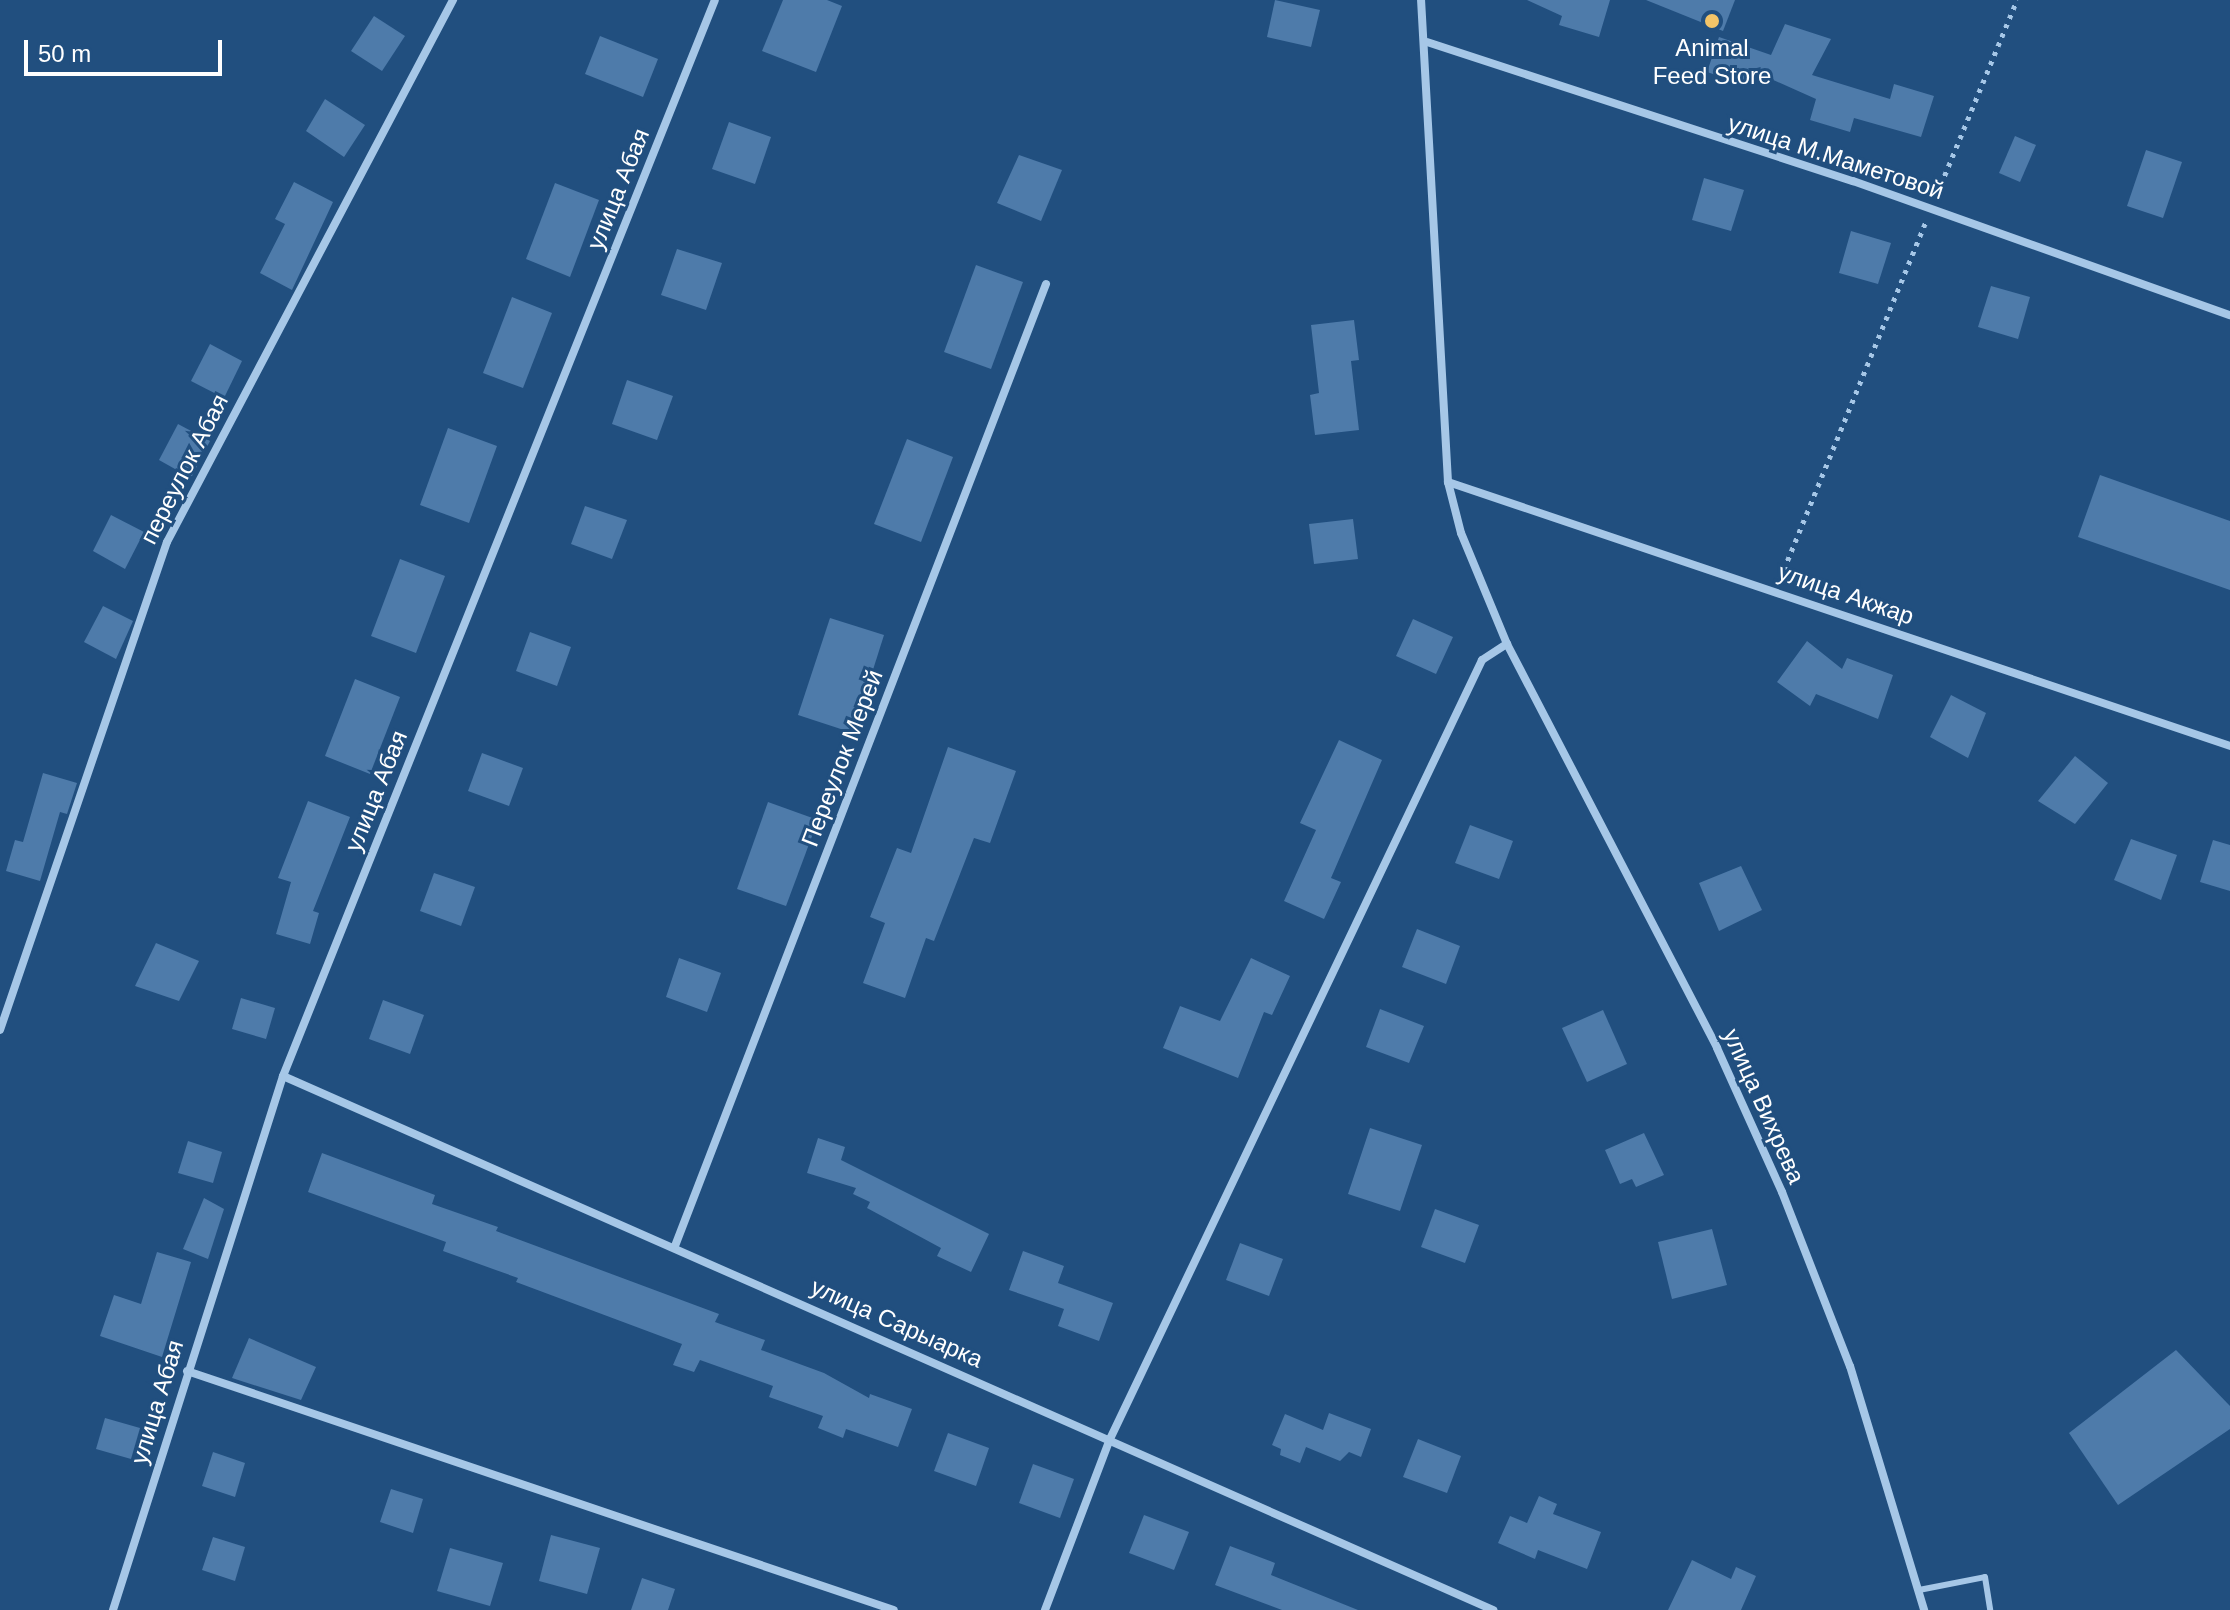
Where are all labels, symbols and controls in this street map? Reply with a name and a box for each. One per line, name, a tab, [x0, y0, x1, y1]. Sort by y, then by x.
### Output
marker: Animal Feed Store	[1703, 12, 1721, 30]
scale bar	[28, 24, 226, 74]
place label: Animal Feed Store	[1653, 34, 1771, 90]
text: 50 m	[38, 40, 91, 67]
street label: улица М.Маметовой	[1724, 108, 1948, 206]
street label: улица Абая	[581, 124, 655, 254]
street label: переулок Абая	[134, 389, 234, 549]
street label: улица Акжар	[1774, 557, 1918, 631]
street label: Переулок Мерей	[795, 666, 889, 850]
street label: улица Абая	[339, 726, 413, 856]
street label: улица Вихрева	[1717, 1024, 1811, 1188]
street label: улица Сарыарка	[807, 1272, 987, 1374]
street label: улица Абая	[124, 1336, 190, 1468]

